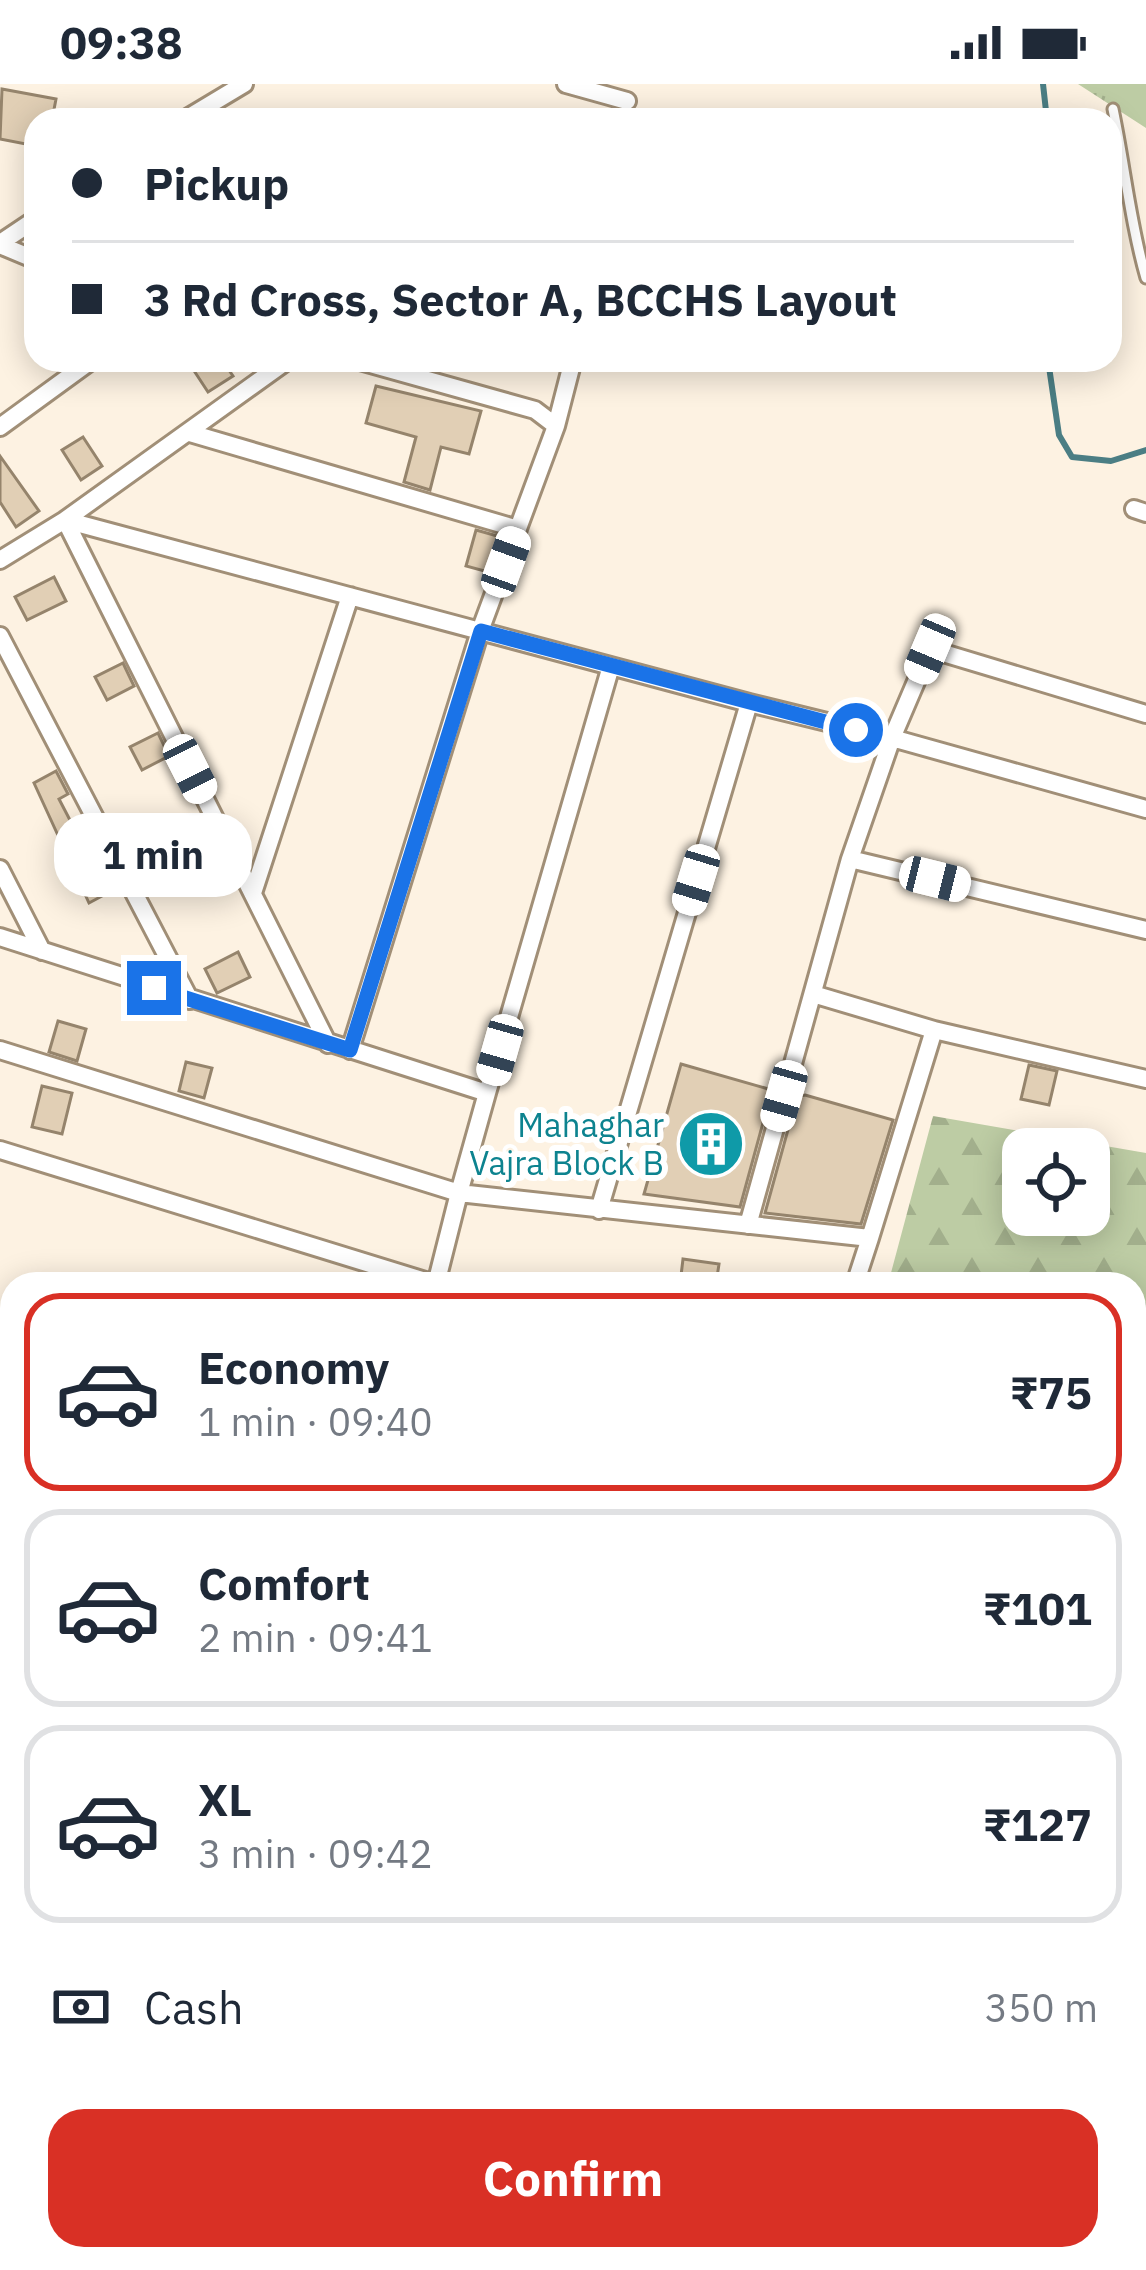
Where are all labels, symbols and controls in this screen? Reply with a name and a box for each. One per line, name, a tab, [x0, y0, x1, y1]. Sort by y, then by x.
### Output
text: 09:38	[60, 13, 183, 71]
text: Pickup	[144, 154, 289, 212]
text: 3 Rd Cross, Sector A, BCCHS Layout	[144, 270, 897, 328]
car	[477, 522, 535, 602]
car	[899, 609, 961, 689]
route start	[829, 703, 883, 757]
car	[158, 729, 222, 809]
callout: 1 min	[55, 814, 253, 898]
text: 1 min	[102, 829, 204, 880]
car	[668, 840, 724, 920]
car	[896, 853, 974, 905]
route end	[127, 961, 181, 1015]
car	[473, 1010, 527, 1090]
car	[757, 1056, 811, 1136]
place label: Mahaghar Vajra Block B	[469, 1103, 664, 1184]
building icon: Mahaghar Vajra Block B	[676, 1109, 746, 1179]
map controls	[1002, 1128, 1110, 1236]
button: locate	[1002, 1128, 1110, 1236]
icon: car	[54, 1338, 162, 1446]
text: Economy	[198, 1338, 389, 1396]
text: ₹75	[1010, 1363, 1092, 1421]
text: 1 min · 09:40	[198, 1396, 433, 1447]
icon: car	[54, 1554, 162, 1662]
text: Comfort	[198, 1554, 370, 1612]
text: ₹101	[983, 1579, 1092, 1637]
text: 2 min · 09:41	[198, 1612, 433, 1663]
icon: car	[54, 1770, 162, 1878]
text: XL	[198, 1770, 252, 1828]
text: ₹127	[983, 1795, 1092, 1853]
text: 3 min · 09:42	[198, 1828, 433, 1879]
icon: cash	[48, 1974, 114, 2040]
text: Cash	[144, 1978, 243, 2036]
text: 350 m	[985, 1982, 1098, 2033]
button: Confirm	[48, 2109, 1098, 2247]

